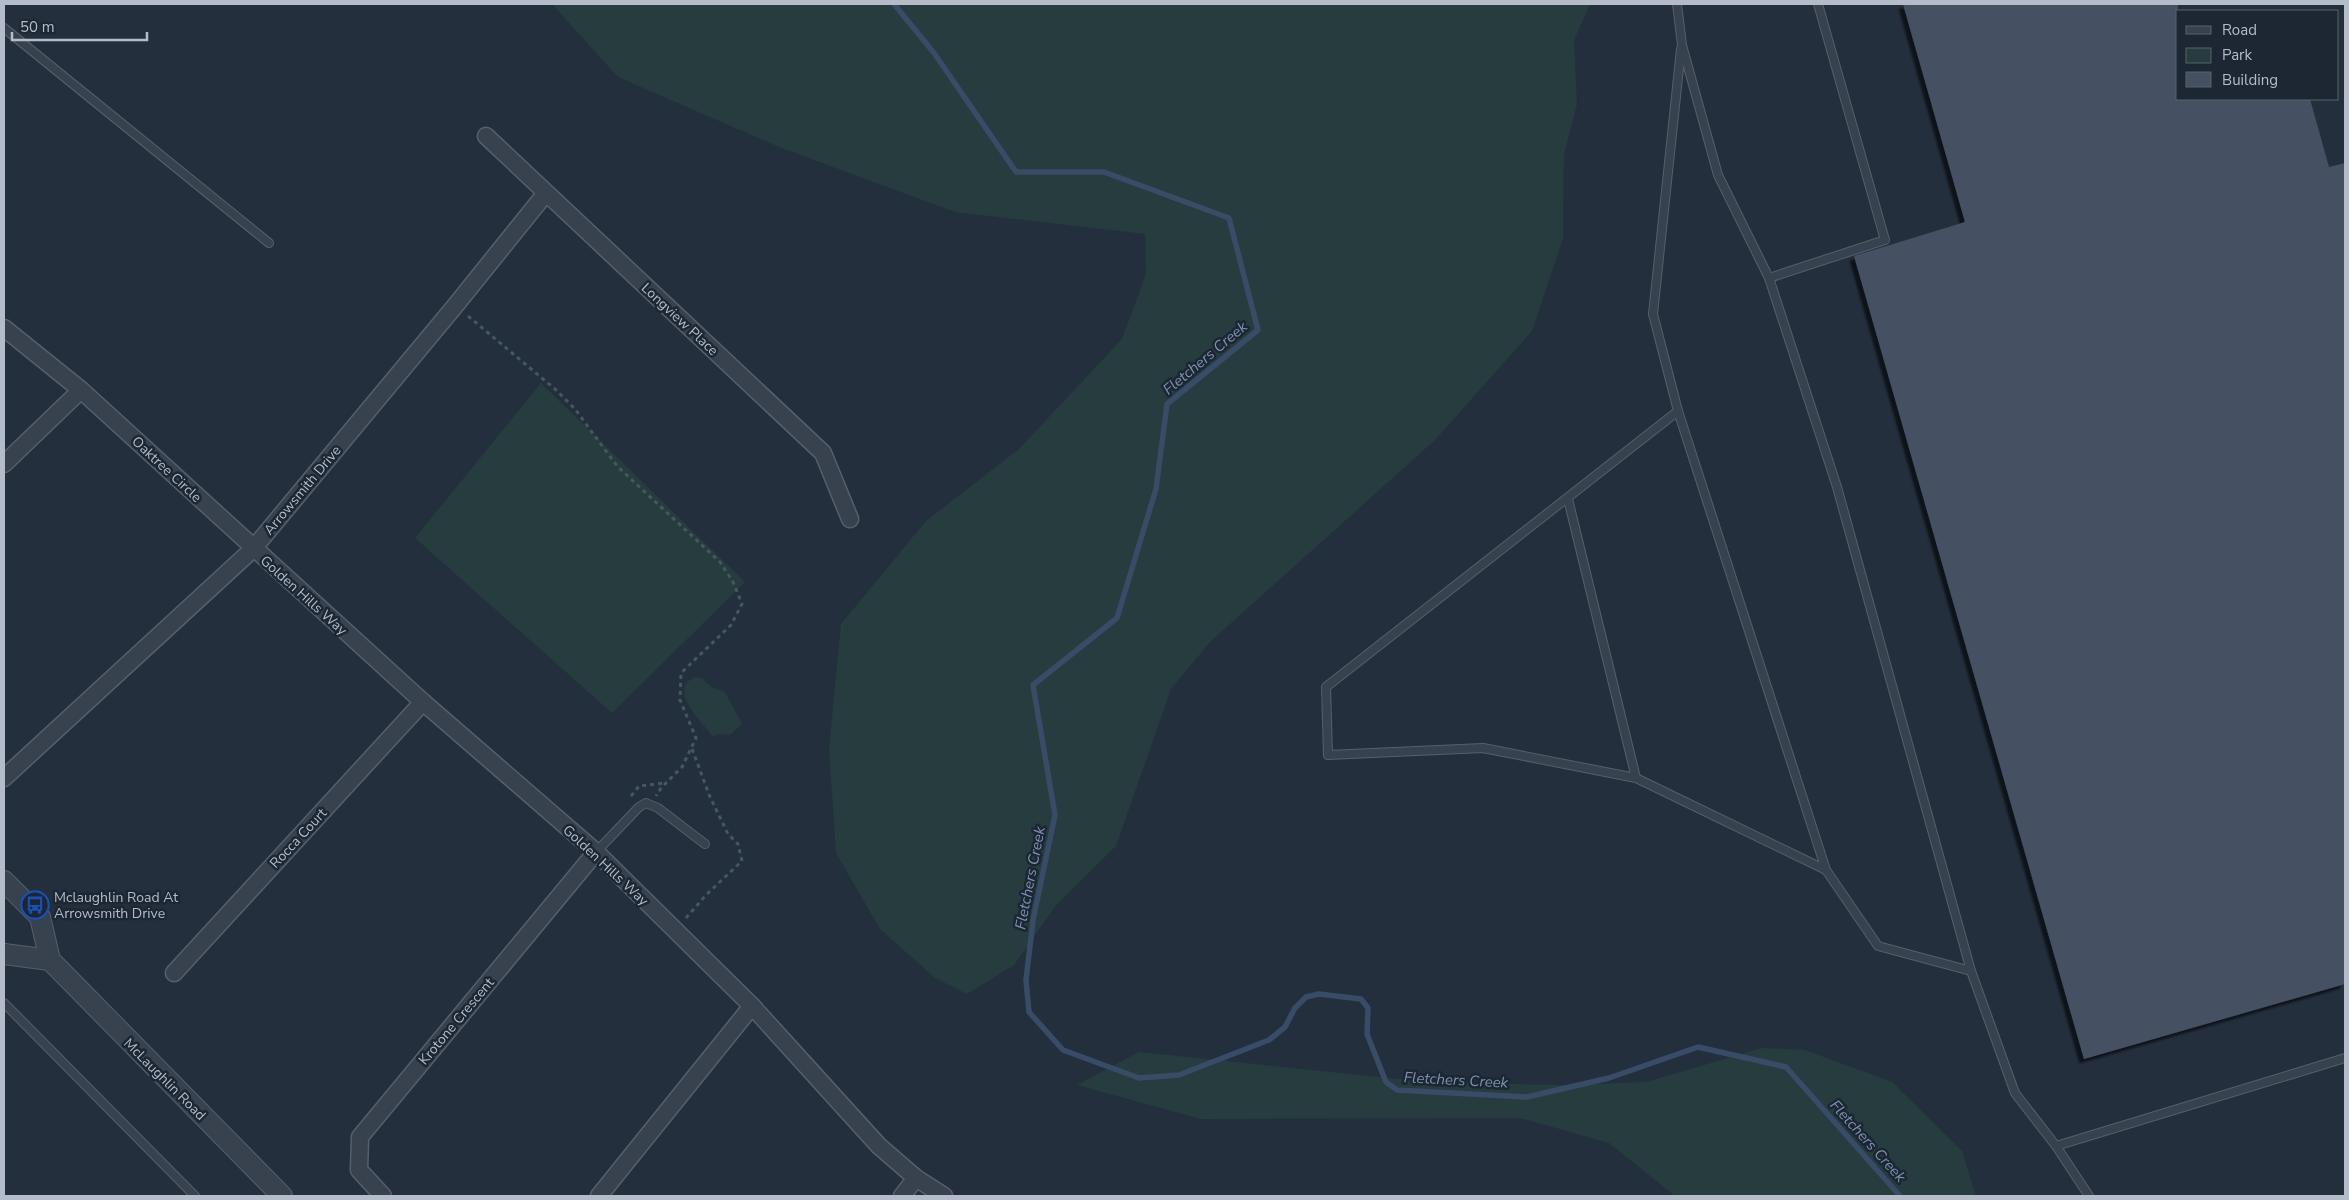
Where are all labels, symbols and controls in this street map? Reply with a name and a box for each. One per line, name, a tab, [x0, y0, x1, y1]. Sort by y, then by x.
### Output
scale bar	[12, 10, 148, 42]
legend	[2176, 10, 2339, 100]
text: 50 m	[20, 17, 55, 37]
text: Road	[2222, 20, 2257, 40]
text: Park	[2222, 45, 2252, 65]
text: Building	[2222, 70, 2278, 90]
street label: Longview Place	[637, 279, 722, 360]
water label: Fletchers Creek	[1159, 316, 1252, 399]
street label: Oaktree Circle	[128, 432, 206, 507]
street label: Arrowsmith Drive	[259, 442, 345, 539]
street label: Golden Hills Way	[256, 551, 352, 640]
street label: Rocca Court	[266, 804, 331, 872]
street label: Golden Hills Way	[559, 821, 653, 911]
water label: Fletchers Creek	[1010, 824, 1050, 931]
place label: Mclaughlin Road At Arrowsmith Drive	[54, 888, 178, 923]
bus stop icon: Mclaughlin Road At Arrowsmith Drive	[20, 890, 50, 920]
street label: Krotone Crescent	[414, 974, 498, 1069]
street label: McLaughlin Road	[119, 1034, 210, 1125]
water label: Fletchers Creek	[1403, 1067, 1509, 1093]
water label: Fletchers Creek	[1826, 1096, 1911, 1187]

